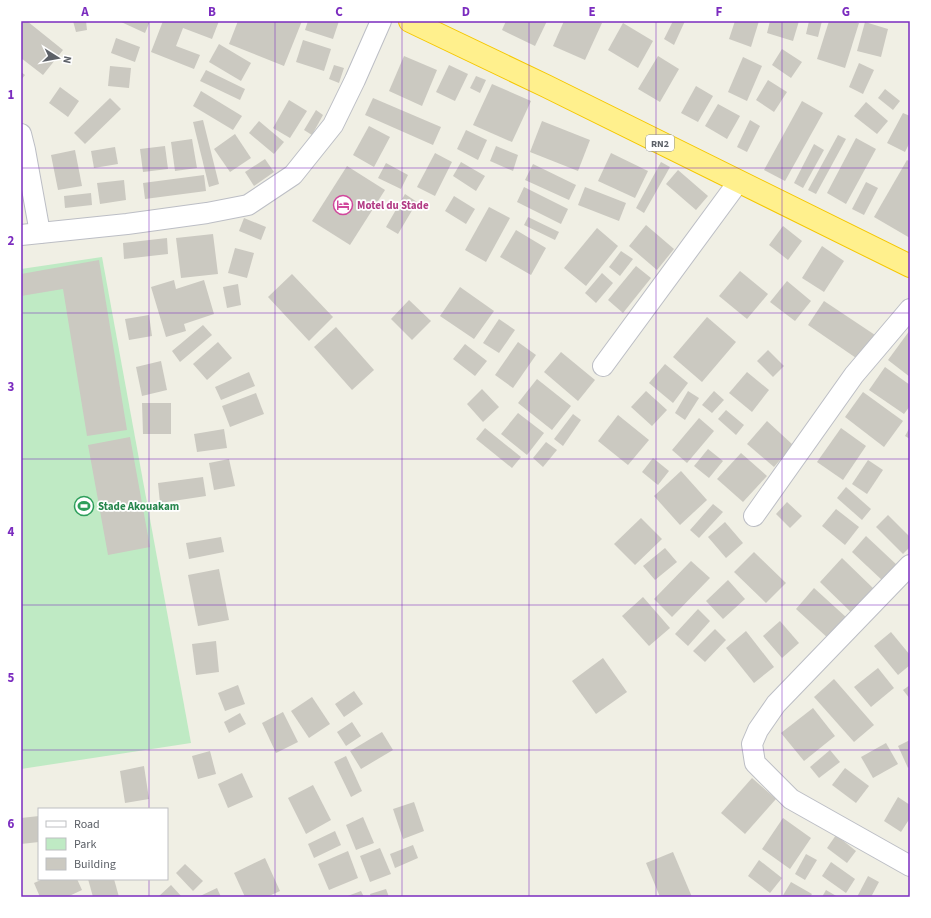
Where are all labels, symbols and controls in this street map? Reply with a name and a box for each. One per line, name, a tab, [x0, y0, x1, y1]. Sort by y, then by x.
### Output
text: A	[80, 3, 89, 21]
text: B	[208, 3, 216, 21]
text: C	[335, 3, 343, 21]
text: D	[462, 3, 470, 21]
text: E	[588, 3, 596, 21]
text: F	[716, 3, 723, 21]
text: G	[842, 3, 850, 21]
north arrow	[38, 38, 78, 78]
text: N	[59, 55, 75, 65]
text: 1	[8, 86, 15, 104]
road number: RN2	[646, 135, 674, 151]
hotel icon: Motel du Stade	[332, 194, 354, 216]
place label: Motel du Stade	[357, 198, 429, 213]
text: 2	[8, 232, 15, 250]
text: 3	[8, 378, 15, 396]
sports icon: Stade Akouakam	[73, 495, 95, 517]
place label: Stade Akouakam	[98, 499, 179, 514]
text: 4	[8, 523, 15, 541]
text: 5	[8, 669, 15, 687]
legend	[38, 808, 168, 880]
text: 6	[8, 815, 15, 833]
text: Road	[74, 816, 100, 833]
text: Park	[74, 836, 96, 853]
text: Building	[74, 856, 116, 873]

